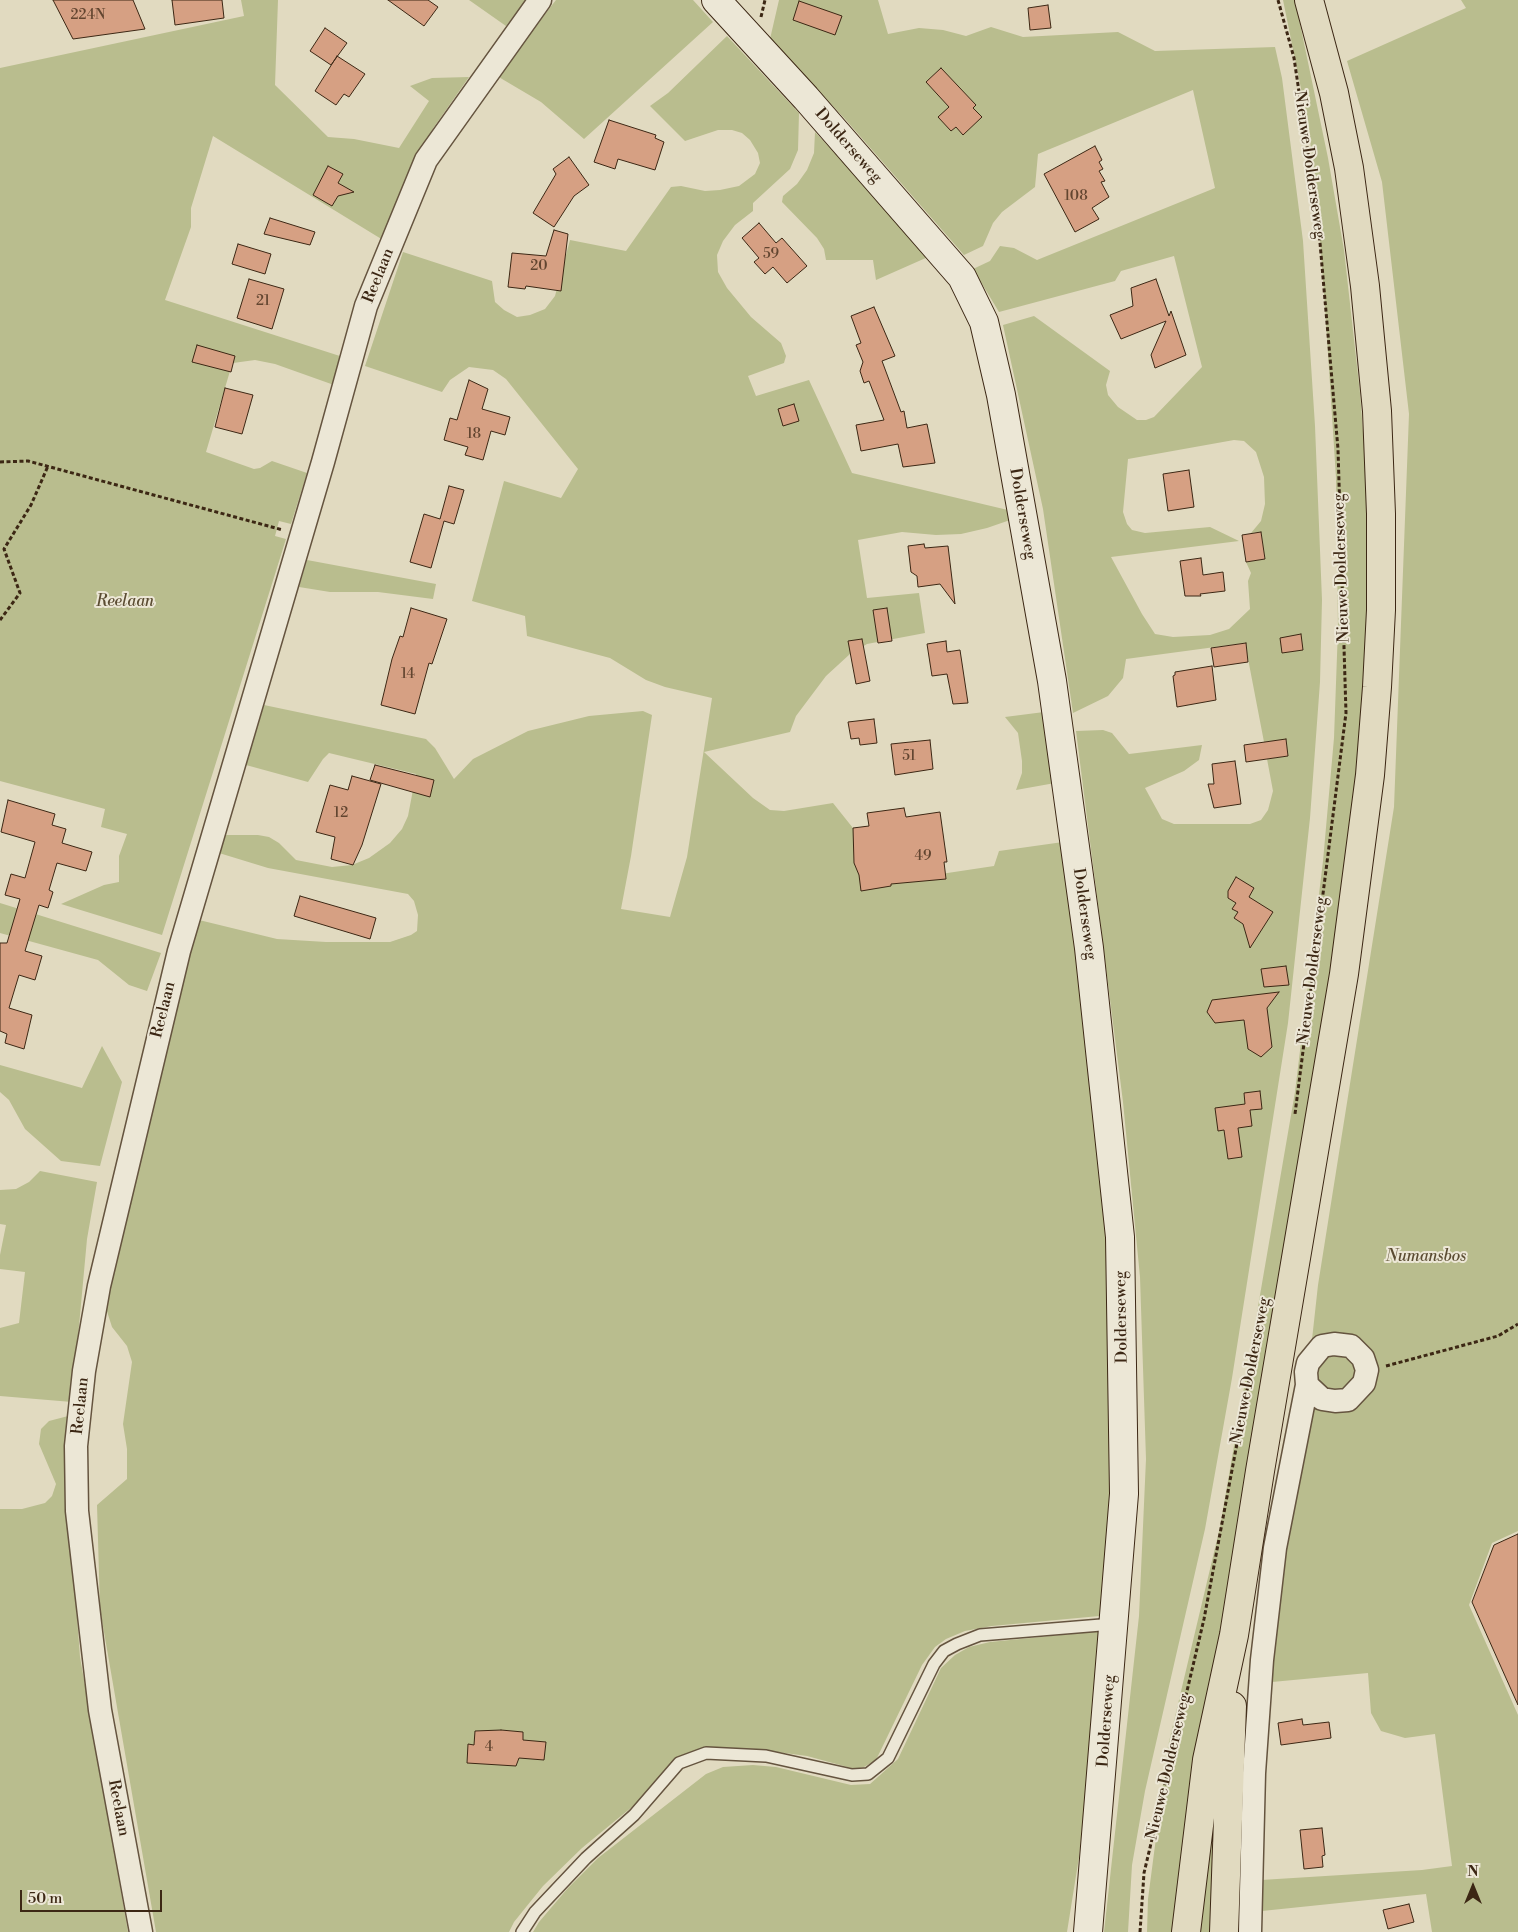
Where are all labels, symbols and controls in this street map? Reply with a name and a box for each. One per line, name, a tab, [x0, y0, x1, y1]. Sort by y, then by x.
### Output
house number: 224N	[71, 8, 105, 24]
street label: Nieuwe Dolderseweg	[1289, 90, 1329, 240]
street label: Dolderseweg	[810, 105, 886, 187]
house number: 108	[1064, 189, 1088, 205]
street label: Reelaan	[359, 246, 399, 306]
house number: 59	[763, 247, 779, 263]
house number: 20	[530, 259, 548, 275]
house number: 21	[256, 294, 270, 310]
house number: 18	[467, 427, 481, 443]
street label: Dolderseweg	[1005, 467, 1039, 561]
street label: Nieuwe Dolderseweg	[1330, 493, 1354, 643]
park label: Reelaan	[96, 592, 154, 612]
house number: 14	[401, 667, 415, 683]
house number: 51	[902, 749, 916, 765]
house number: 12	[334, 806, 348, 822]
house number: 49	[915, 849, 931, 865]
street label: Dolderseweg	[1068, 867, 1100, 961]
street label: Nieuwe Dolderseweg	[1294, 896, 1332, 1046]
street label: Reelaan	[148, 980, 180, 1040]
park label: Numansbos	[1386, 1247, 1466, 1267]
street label: Dolderseweg	[1112, 1271, 1132, 1363]
street label: Nieuwe Dolderseweg	[1227, 1296, 1275, 1446]
street label: Reelaan	[68, 1376, 94, 1436]
street label: Dolderseweg	[1094, 1674, 1120, 1768]
street label: Nieuwe Dolderseweg	[1143, 1692, 1195, 1842]
house number: 4	[485, 1740, 493, 1756]
street label: Reelaan	[103, 1778, 133, 1838]
north arrow	[1448, 1862, 1498, 1912]
text: N	[1467, 1863, 1479, 1881]
scale bar	[22, 1880, 165, 1912]
text: 50 m	[28, 1889, 62, 1908]

